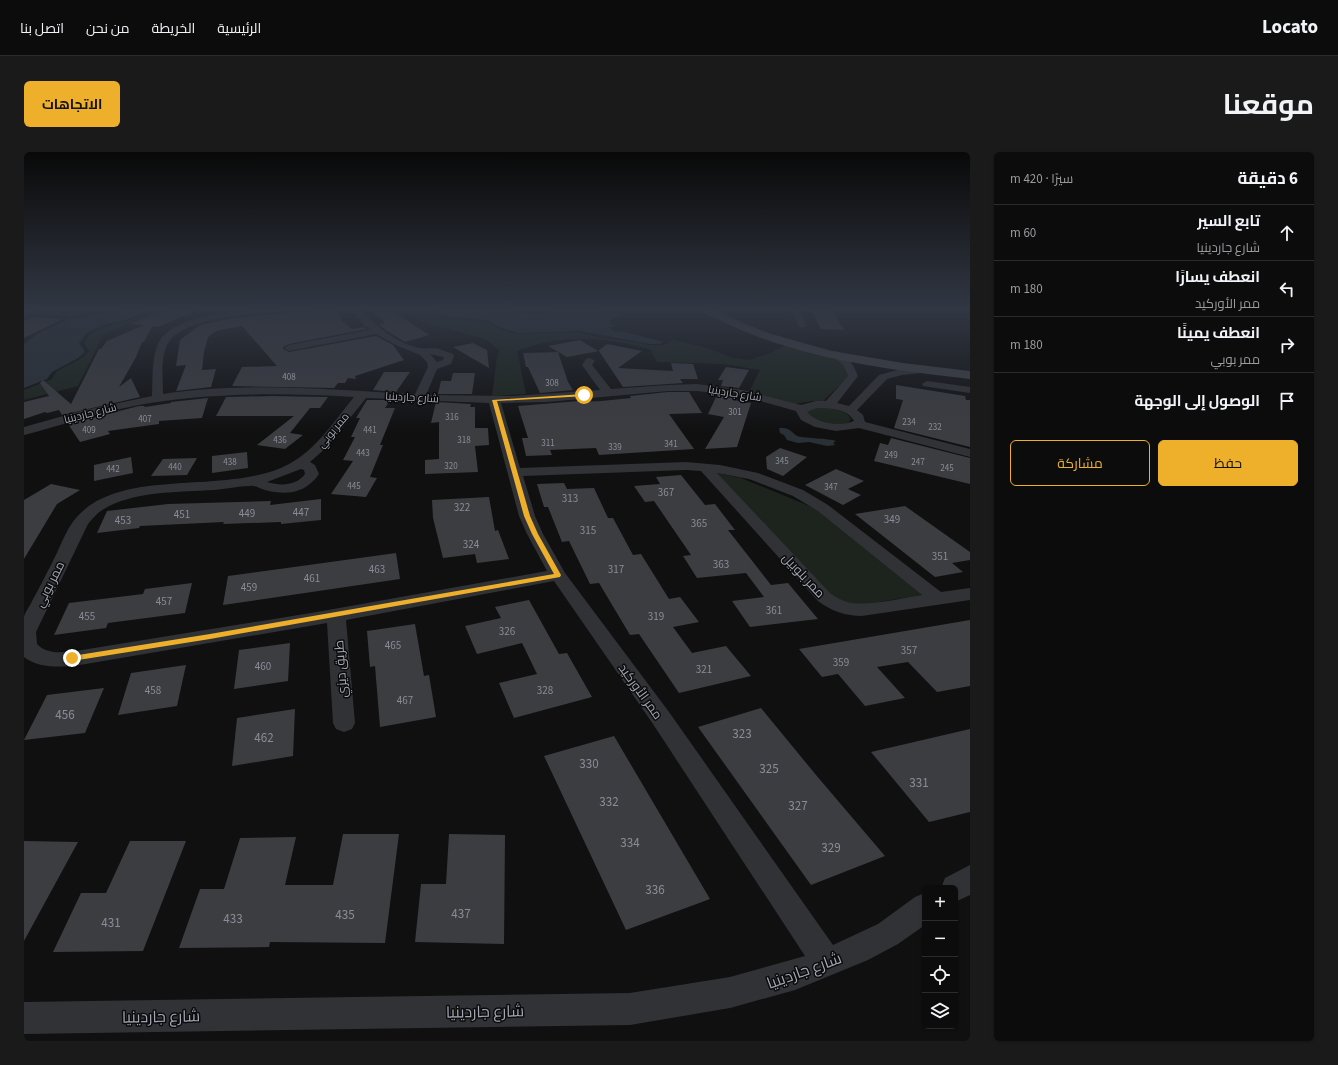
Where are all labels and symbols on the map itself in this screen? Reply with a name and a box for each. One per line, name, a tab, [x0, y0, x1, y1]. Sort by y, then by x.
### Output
house number: 408	[282, 371, 296, 384]
house number: 308	[545, 377, 559, 390]
street label: شارع جاردينيا	[707, 382, 763, 405]
route start	[575, 386, 593, 404]
street label: شارع جاردينيا	[385, 389, 439, 406]
street label: شارع جاردينيا	[62, 400, 118, 427]
house number: 301	[728, 406, 742, 419]
street label: ممر بوبي	[314, 409, 353, 452]
house number: 316	[445, 411, 459, 424]
house number: 407	[138, 413, 152, 426]
house number: 234	[902, 416, 916, 429]
house number: 232	[928, 421, 942, 434]
house number: 409	[82, 424, 96, 437]
house number: 441	[363, 424, 377, 437]
house number: 436	[273, 434, 287, 447]
house number: 318	[457, 434, 471, 447]
house number: 311	[541, 437, 555, 450]
house number: 341	[664, 438, 678, 451]
house number: 339	[608, 441, 622, 454]
house number: 443	[356, 447, 370, 460]
house number: 249	[884, 449, 898, 462]
house number: 345	[775, 455, 789, 468]
house number: 438	[223, 456, 237, 469]
house number: 247	[911, 456, 925, 469]
house number: 320	[444, 460, 458, 473]
house number: 440	[168, 461, 182, 474]
house number: 245	[940, 462, 954, 475]
house number: 442	[106, 463, 120, 476]
house number: 445	[347, 480, 361, 493]
house number: 347	[824, 481, 838, 494]
house number: 367	[658, 485, 674, 500]
house number: 313	[562, 491, 578, 506]
house number: 322	[454, 500, 470, 515]
house number: 447	[293, 505, 309, 520]
house number: 449	[239, 506, 255, 521]
house number: 451	[174, 507, 190, 522]
house number: 349	[884, 512, 900, 527]
house number: 453	[115, 513, 131, 528]
house number: 365	[691, 516, 707, 531]
house number: 315	[580, 523, 596, 538]
house number: 324	[463, 537, 480, 552]
street label: ممر بلوبيل	[778, 549, 829, 602]
house number: 351	[932, 549, 948, 564]
house number: 363	[713, 557, 729, 572]
street label: ممر بوبي	[31, 558, 70, 611]
house number: 463	[369, 562, 385, 577]
house number: 317	[608, 562, 624, 577]
house number: 461	[304, 571, 320, 586]
house number: 459	[241, 580, 257, 595]
house number: 457	[156, 594, 172, 609]
house number: 361	[766, 603, 782, 618]
house number: 455	[79, 609, 95, 624]
house number: 319	[648, 609, 664, 624]
house number: 326	[499, 624, 516, 639]
house number: 465	[385, 638, 401, 653]
street label: طريق ديزي	[330, 639, 353, 698]
house number: 357	[901, 643, 917, 658]
route end	[63, 649, 81, 667]
house number: 359	[833, 655, 849, 670]
house number: 460	[255, 659, 271, 674]
street label: ممر الأوركيد	[614, 660, 667, 723]
house number: 321	[696, 662, 712, 677]
house number: 458	[145, 683, 162, 698]
house number: 328	[537, 683, 554, 698]
house number: 467	[397, 693, 413, 708]
house number: 456	[55, 706, 75, 724]
house number: 323	[732, 725, 752, 743]
house number: 462	[254, 729, 274, 747]
house number: 330	[579, 755, 599, 773]
house number: 325	[759, 760, 779, 778]
house number: 331	[909, 774, 929, 792]
house number: 332	[599, 793, 619, 811]
house number: 327	[788, 797, 808, 815]
house number: 334	[620, 834, 640, 852]
house number: 329	[821, 839, 841, 857]
house number: 336	[645, 881, 665, 899]
house number: 437	[451, 905, 471, 923]
house number: 435	[335, 906, 355, 924]
house number: 433	[223, 910, 243, 928]
house number: 431	[101, 914, 121, 932]
street label: شارع جاردينيا	[764, 947, 845, 995]
street label: شارع جاردينيا	[446, 1000, 524, 1024]
street label: شارع جاردينيا	[122, 1005, 200, 1029]

